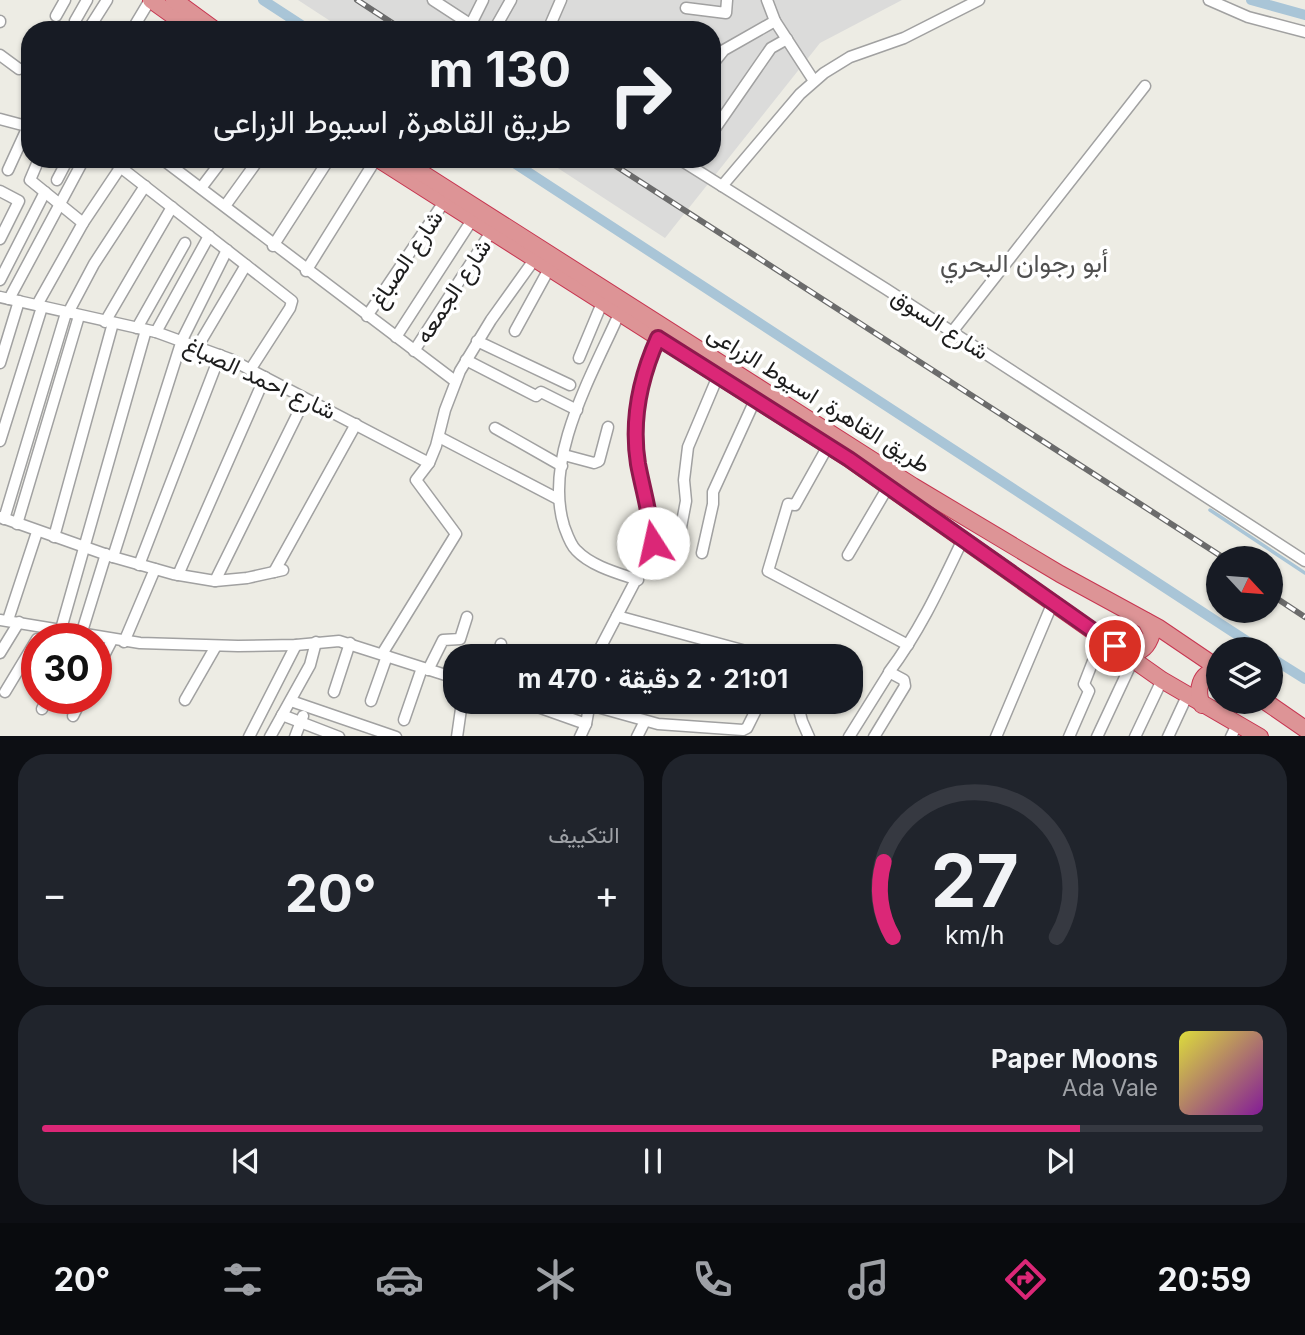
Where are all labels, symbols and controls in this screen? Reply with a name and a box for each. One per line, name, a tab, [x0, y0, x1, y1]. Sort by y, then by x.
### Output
text: 130 m	[429, 40, 571, 99]
icon: right	[595, 49, 686, 140]
text: طريق القاهرة, اسيوط الزراعى	[213, 102, 571, 141]
street label: شارع الصباغ	[363, 205, 450, 314]
street label: شارع الجمعه	[409, 234, 499, 349]
district label: أبو رجوان البحري	[940, 247, 1108, 284]
street label: شارع السوق	[885, 282, 994, 367]
street label: طريق القاهرة, اسيوط الزراعى	[702, 319, 936, 480]
street label: شارع احمد الصباغ	[179, 331, 340, 427]
position arrow	[616, 506, 690, 580]
north arrow	[1206, 546, 1283, 623]
map controls	[1206, 546, 1283, 714]
pin	[1085, 616, 1145, 676]
speed limit sign: 30	[21, 623, 112, 714]
icon: arrive	[1096, 627, 1134, 665]
button: layers	[1206, 637, 1283, 714]
text: 21:01 · 2 دقيقة · 470 m	[518, 663, 788, 694]
text: التكييف	[548, 821, 620, 849]
text: 27	[930, 836, 1018, 925]
text: 20°	[285, 862, 377, 925]
text: −	[42, 871, 67, 917]
text: +	[594, 871, 620, 917]
text: km/h	[945, 919, 1004, 949]
text: Paper Moons	[991, 1043, 1158, 1074]
text: Ada Vale	[1062, 1074, 1158, 1102]
icon: previous	[227, 1142, 265, 1180]
icon: pause	[634, 1142, 672, 1180]
icon: next	[1041, 1142, 1079, 1180]
icon: filters	[218, 1255, 267, 1304]
icon: car	[375, 1255, 424, 1304]
icon: climate	[531, 1255, 580, 1304]
icon: phone	[688, 1255, 737, 1304]
icon: music	[844, 1255, 893, 1304]
icon: directions	[1001, 1255, 1050, 1304]
text: 20°	[54, 1260, 110, 1299]
text: 20:59	[1158, 1260, 1251, 1299]

